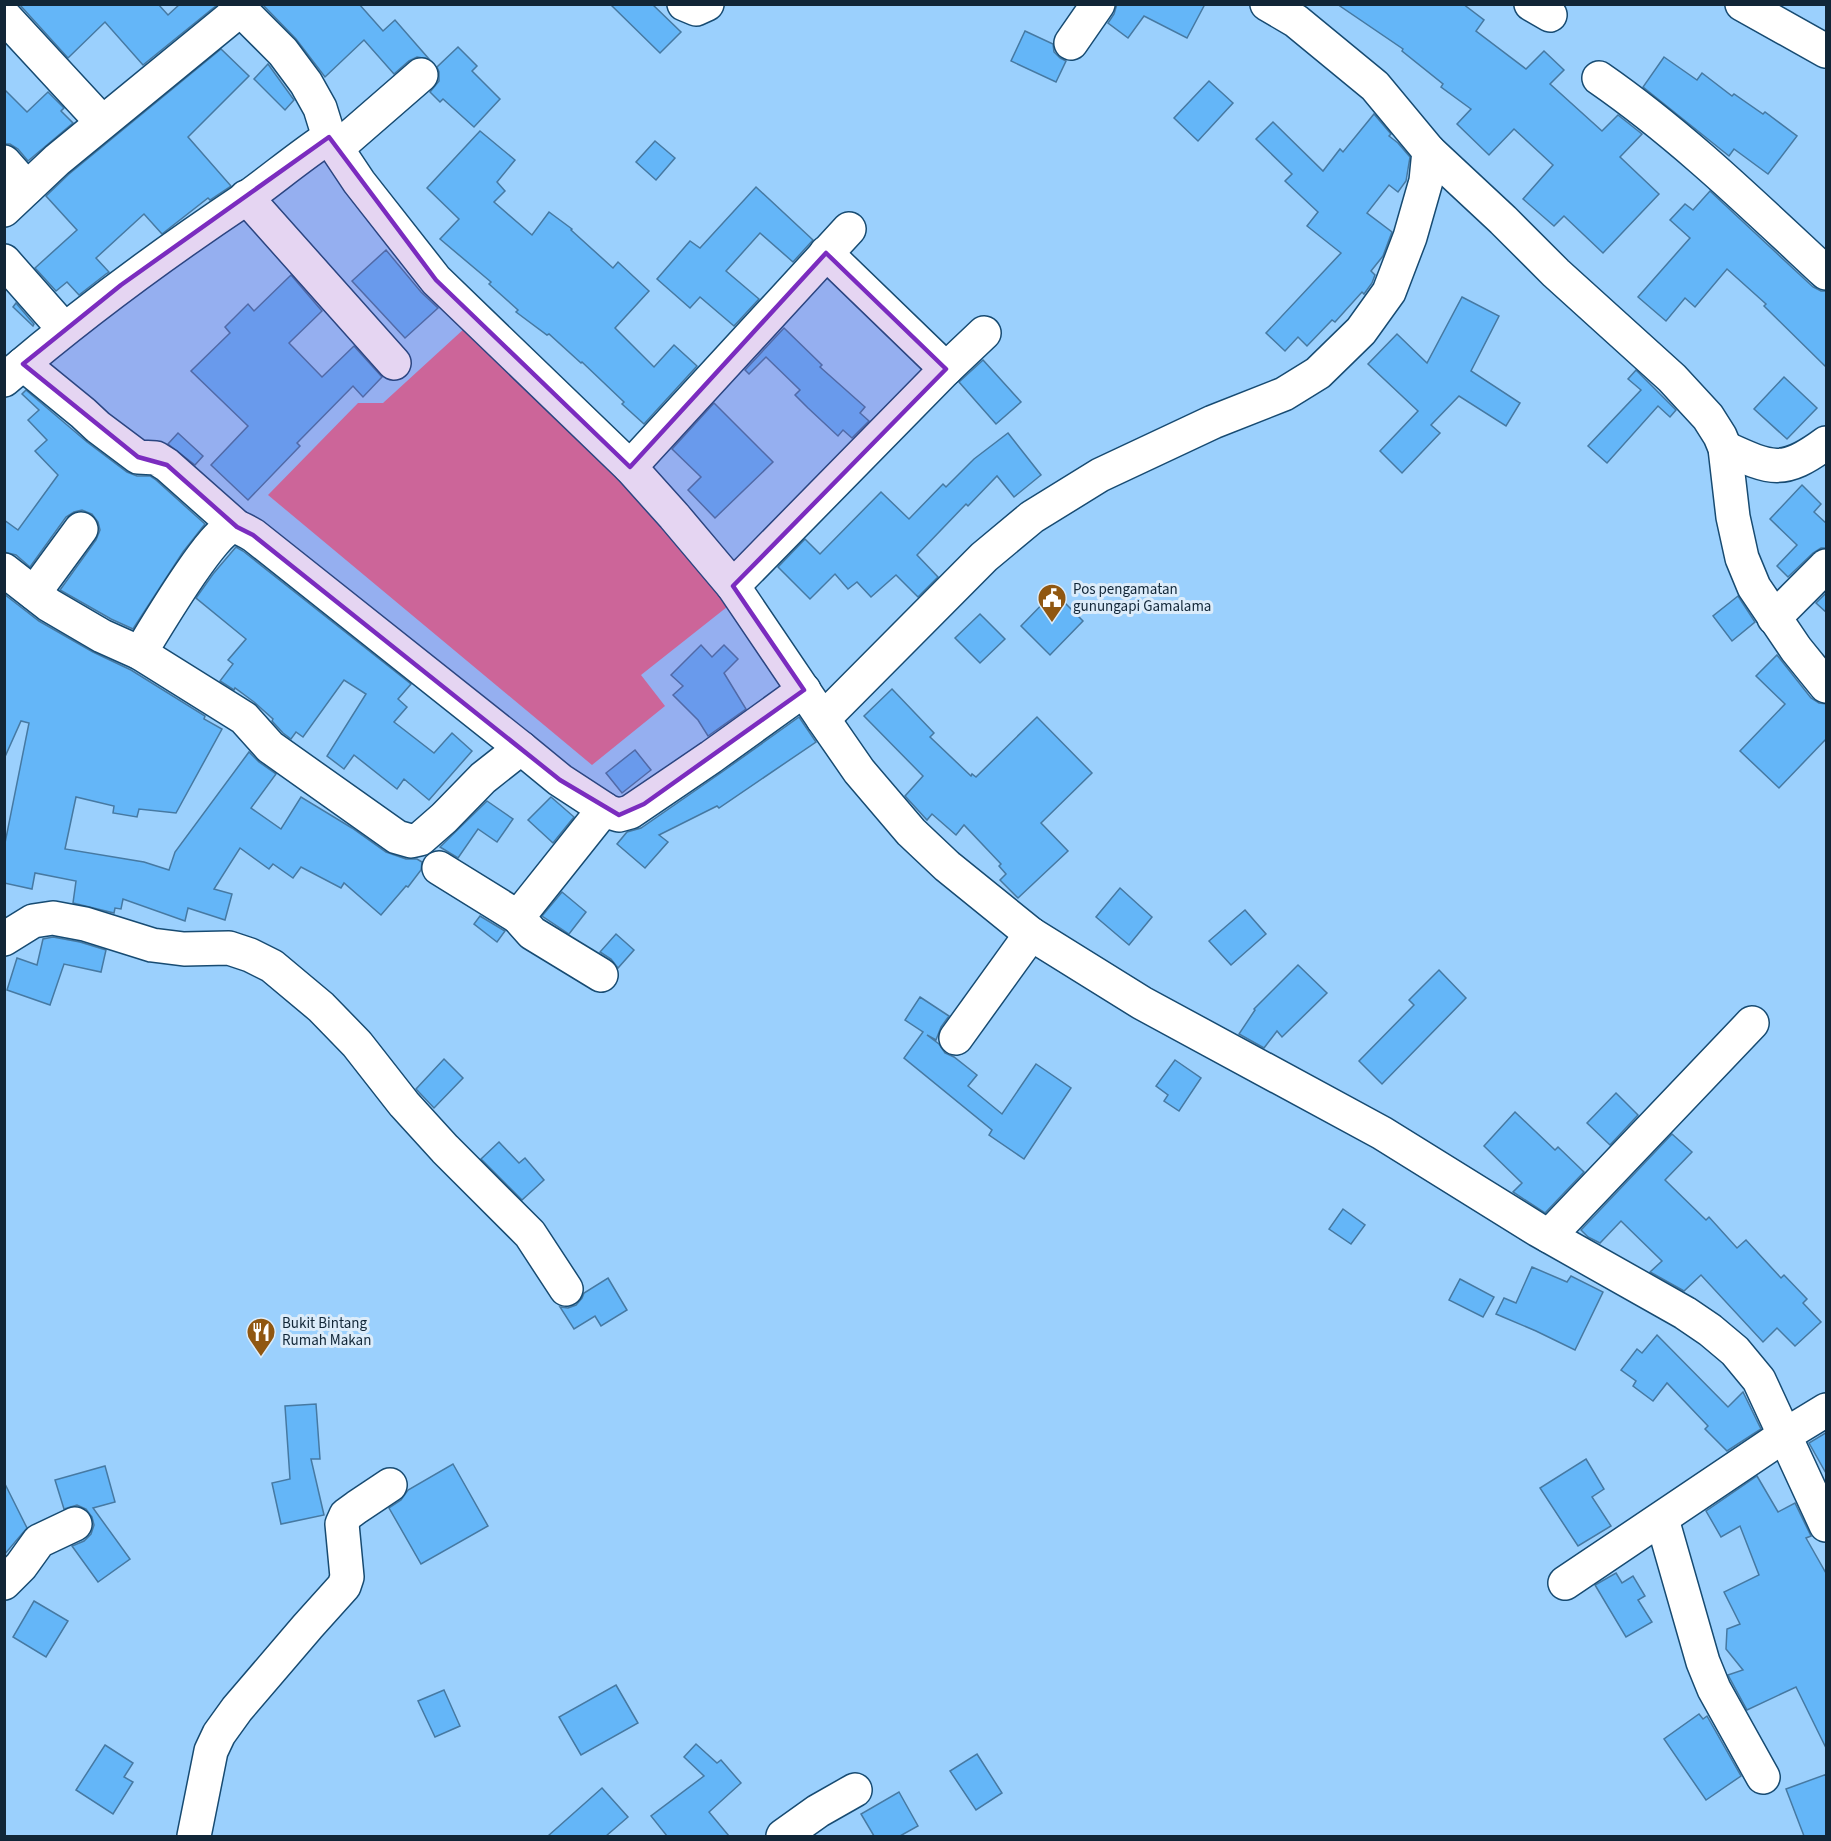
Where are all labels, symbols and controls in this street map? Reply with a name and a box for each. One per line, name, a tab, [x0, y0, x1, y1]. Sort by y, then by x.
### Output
place label: Pos pengamatan gunungapi Gamalama	[1073, 579, 1211, 617]
public building icon: Pos pengamatan gunungapi Gamalama	[1036, 582, 1068, 624]
place label: Bukit Bintang Rumah Makan	[282, 1313, 371, 1351]
restaurant icon: Bukit Bintang Rumah Makan	[245, 1316, 277, 1358]

